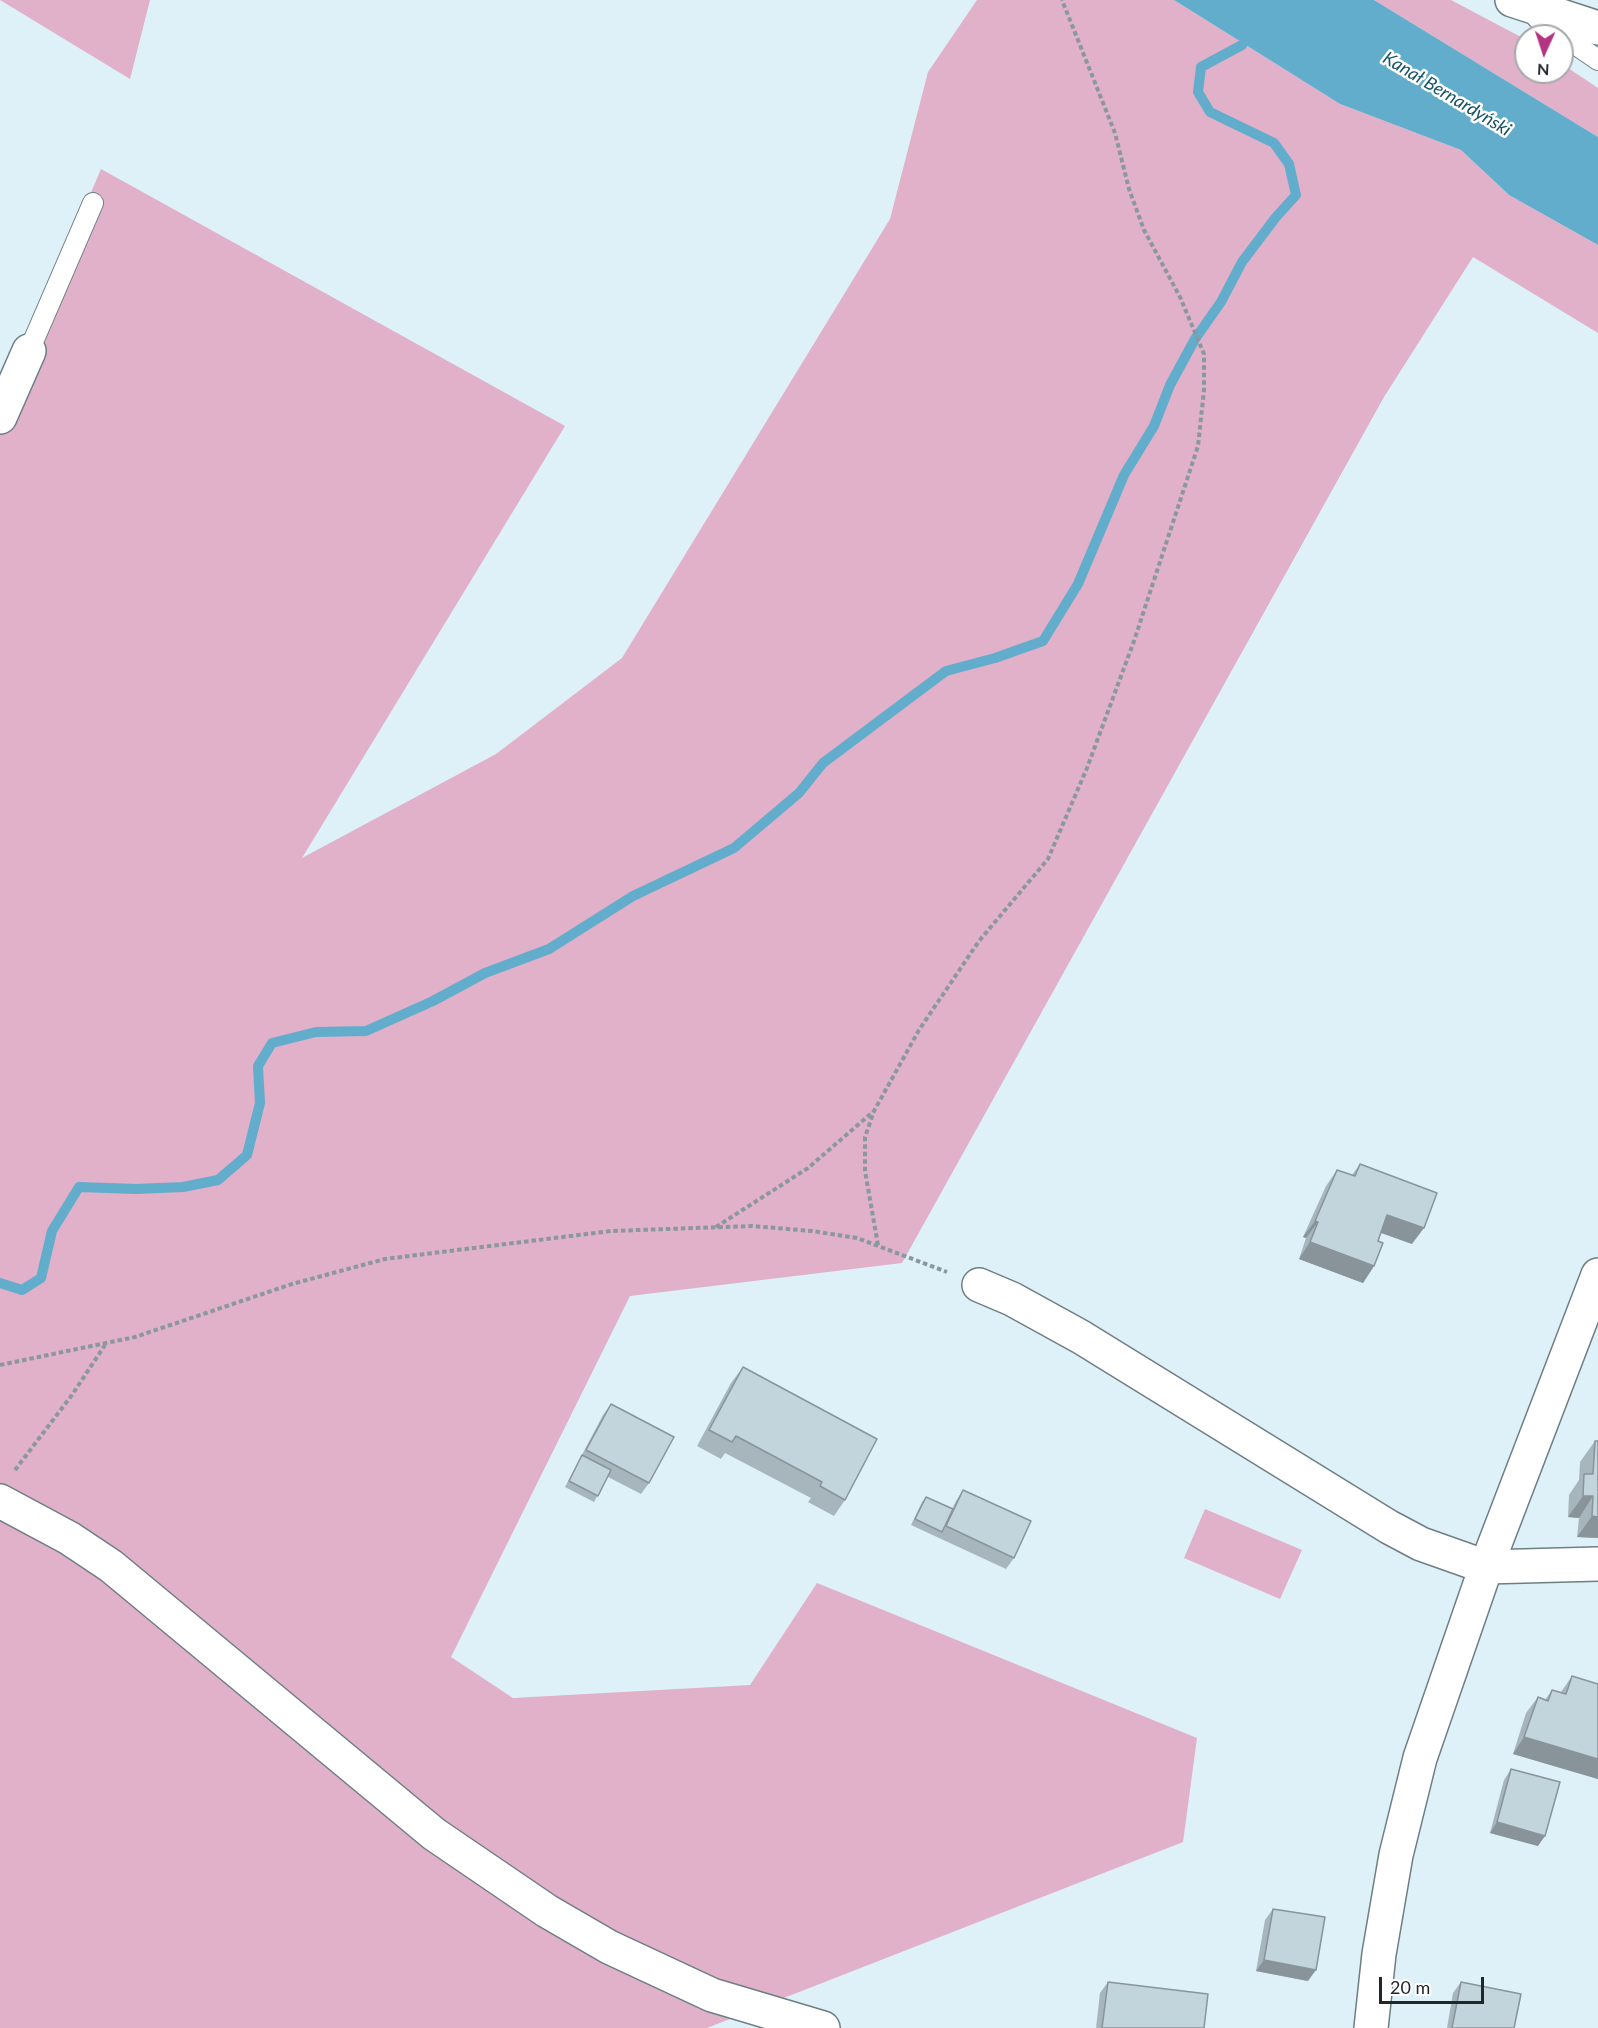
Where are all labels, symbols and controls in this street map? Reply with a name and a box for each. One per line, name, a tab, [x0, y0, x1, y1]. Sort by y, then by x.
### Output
north arrow	[1514, 24, 1574, 84]
water label: Kanał Bernardyński	[1379, 47, 1515, 141]
text: N	[1536, 61, 1550, 80]
scale bar	[1382, 1965, 1487, 2003]
text: 20 m	[1390, 1976, 1430, 1998]

